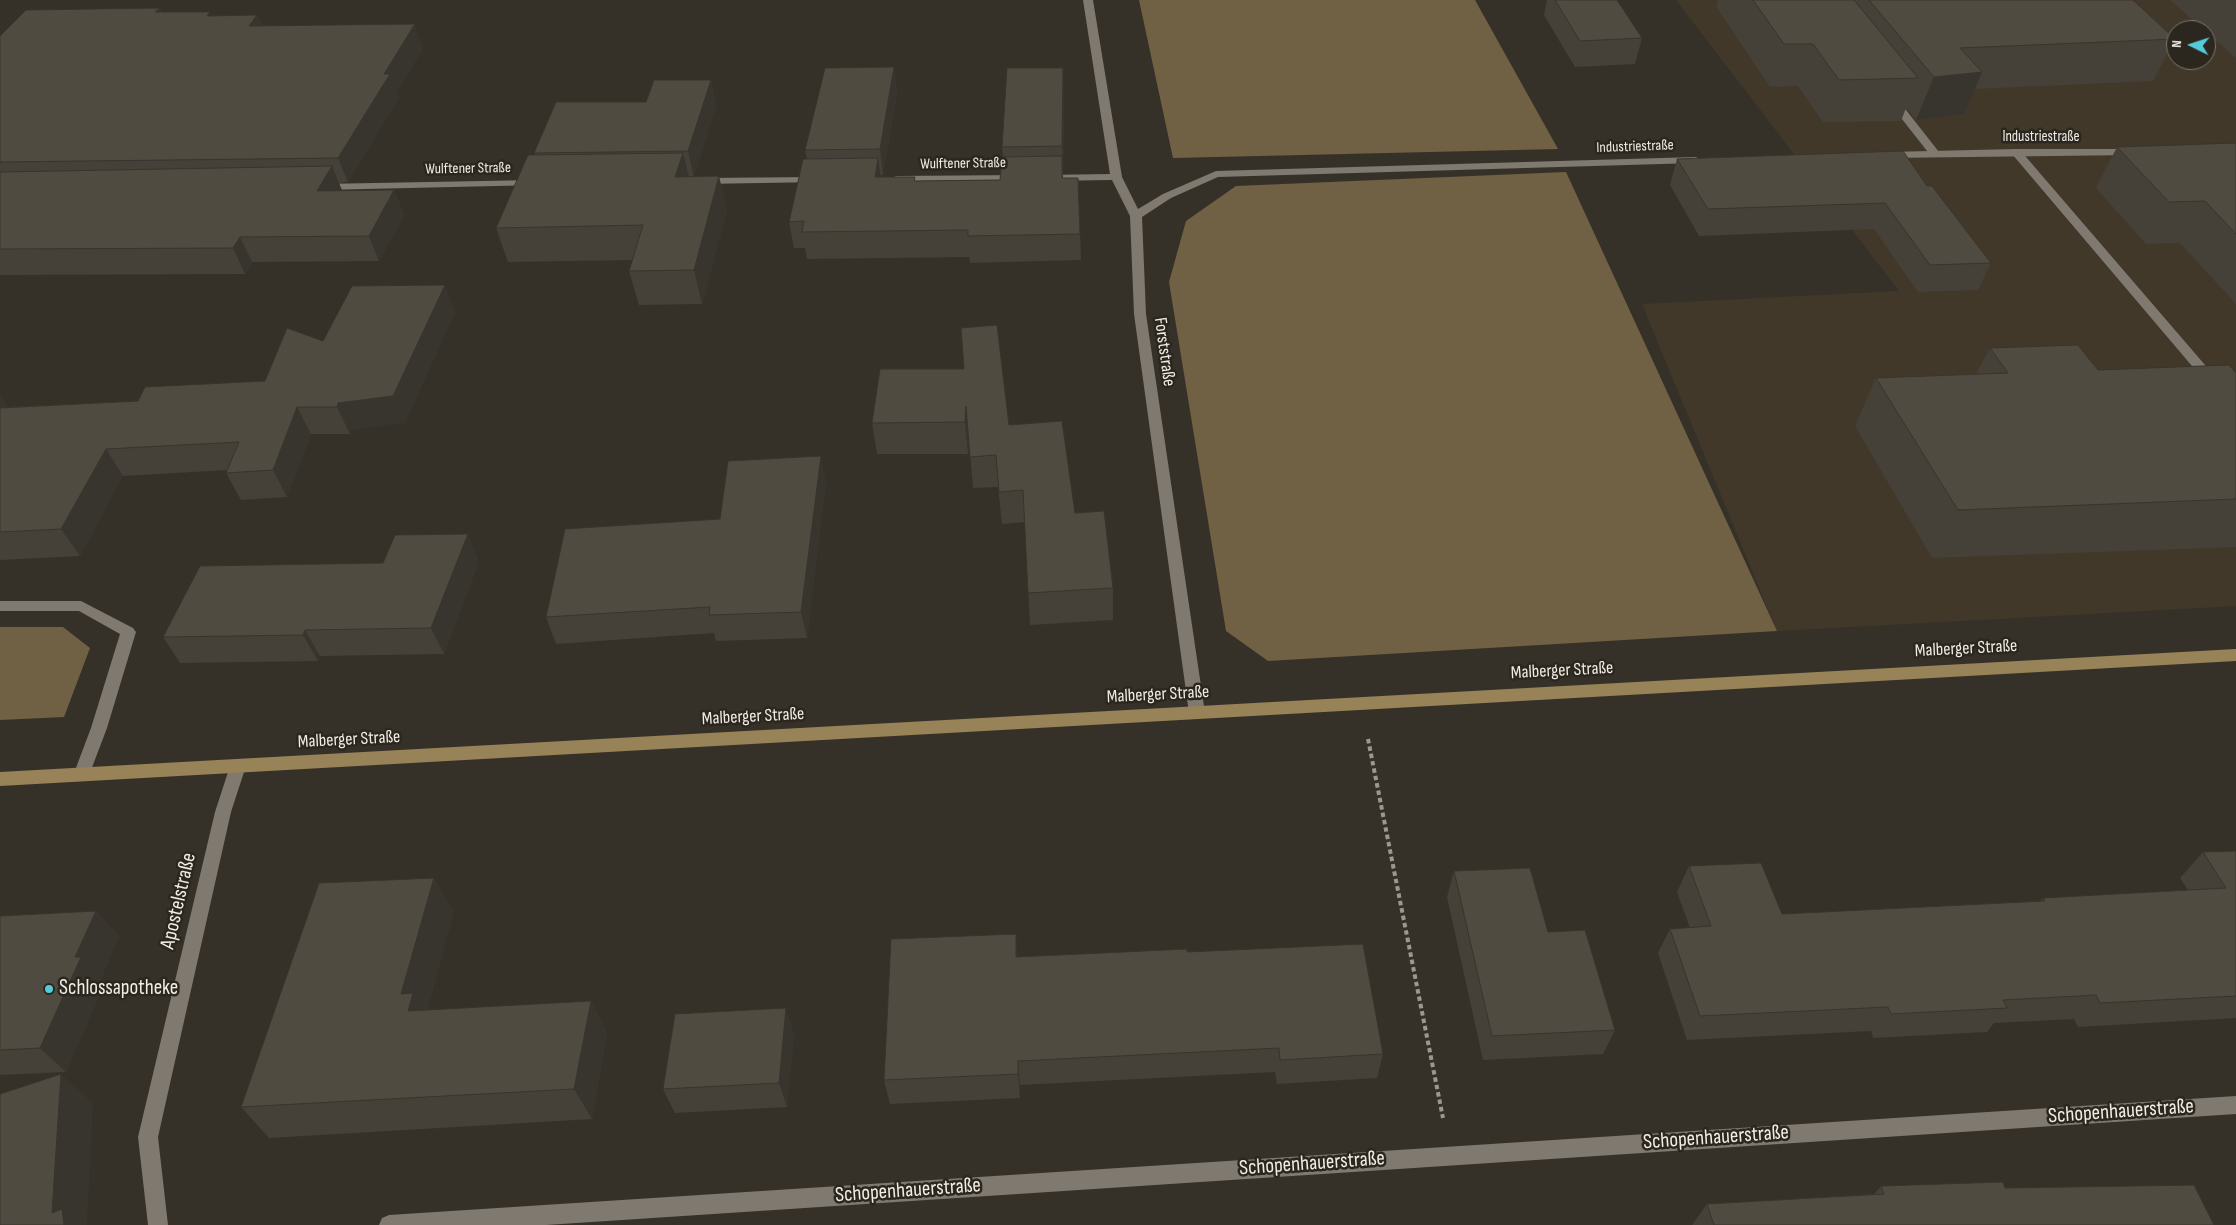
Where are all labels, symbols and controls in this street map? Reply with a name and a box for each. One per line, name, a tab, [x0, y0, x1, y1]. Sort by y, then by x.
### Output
north arrow	[2166, 20, 2216, 70]
text: N	[2168, 40, 2185, 48]
street label: Industriestraße	[2002, 128, 2080, 146]
street label: Industriestraße	[1596, 137, 1674, 157]
street label: Wulftener Straße	[920, 154, 1006, 174]
street label: Wulftener Straße	[425, 159, 511, 179]
street label: Forststraße	[1148, 316, 1180, 388]
street label: Malberger Straße	[1914, 636, 2018, 662]
street label: Malberger Straße	[1510, 658, 1614, 684]
street label: Malberger Straße	[1106, 682, 1210, 708]
street label: Malberger Straße	[701, 704, 805, 730]
street label: Malberger Straße	[297, 727, 401, 753]
street label: Apostelstraße	[156, 850, 202, 952]
place label: Schlossapotheke	[59, 976, 178, 1002]
marker: Schlossapotheke	[43, 983, 55, 995]
street label: Schopenhauerstraße	[2047, 1094, 2195, 1130]
street label: Schopenhauerstraße	[1642, 1120, 1790, 1156]
street label: Schopenhauerstraße	[1238, 1146, 1386, 1182]
street label: Schopenhauerstraße	[834, 1173, 982, 1209]

